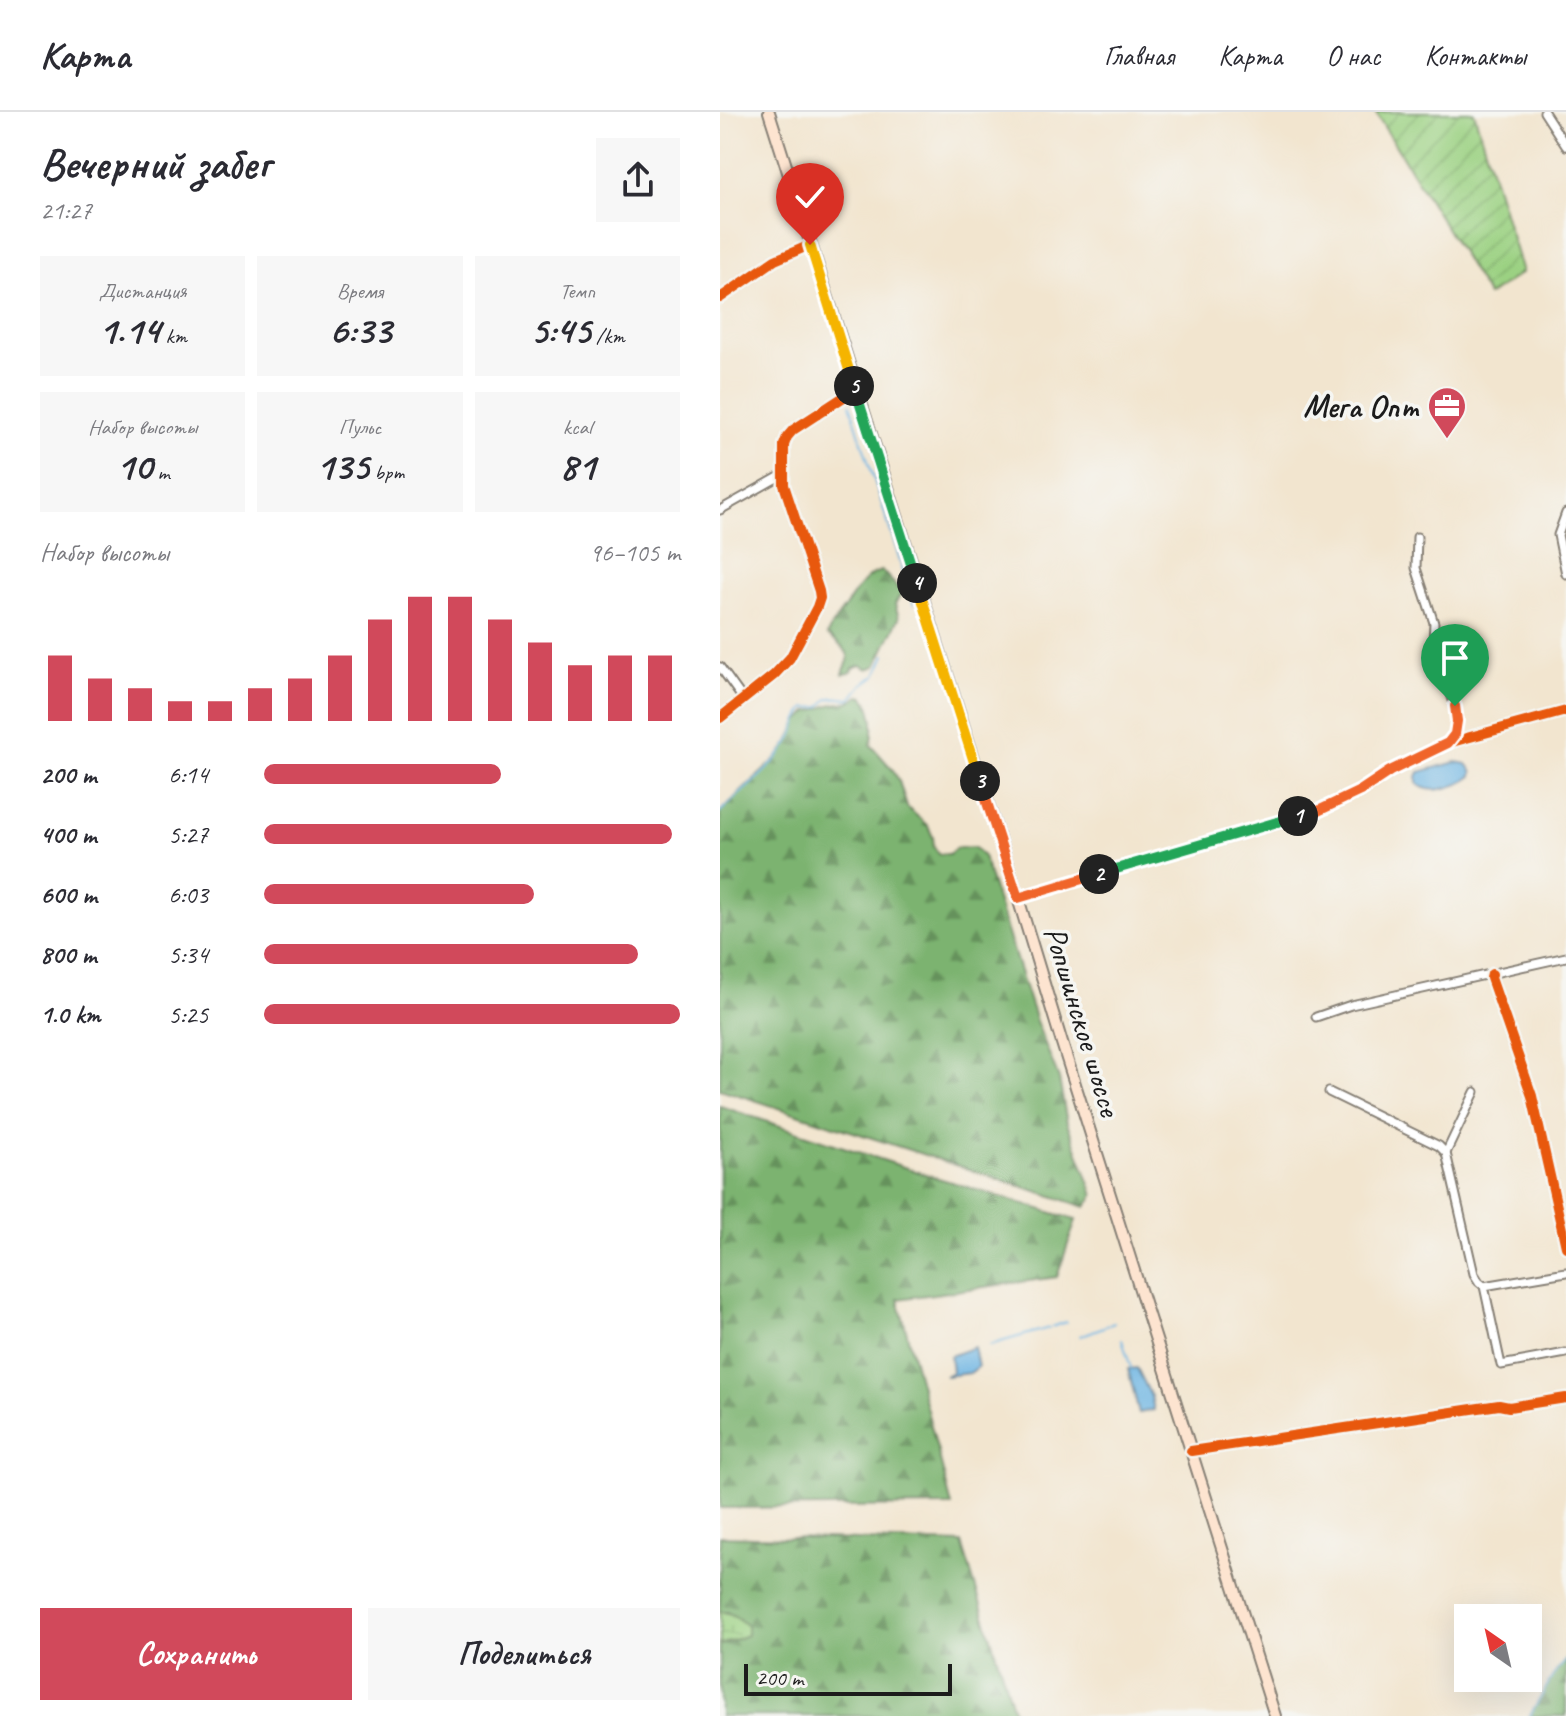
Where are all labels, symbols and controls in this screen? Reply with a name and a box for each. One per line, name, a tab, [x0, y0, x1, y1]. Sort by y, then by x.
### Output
text: Карта	[40, 32, 130, 79]
text: Главная	[1104, 38, 1174, 73]
text: Карта	[1218, 38, 1282, 73]
text: О нас	[1326, 38, 1380, 73]
text: Контакты	[1424, 38, 1526, 73]
text: Вечерний забег	[40, 136, 270, 191]
button: share	[596, 138, 680, 222]
pin	[776, 163, 844, 245]
icon: check	[788, 175, 832, 219]
text: 21:27	[40, 194, 92, 227]
text: Дистанция	[99, 277, 187, 305]
text: Время	[337, 277, 383, 305]
text: Темп	[560, 277, 595, 305]
text: 1.14	[98, 305, 160, 355]
text: 6:33	[329, 305, 391, 355]
text: 5:45	[530, 305, 591, 355]
text: km	[160, 322, 187, 350]
text: /km	[591, 322, 625, 350]
pin: 5	[834, 366, 874, 406]
text: 5	[849, 372, 859, 400]
office icon: Мега Опт	[1426, 385, 1468, 440]
place label: Мега Опт	[1303, 386, 1420, 427]
text: Набор высоты	[88, 413, 197, 441]
text: Пульс	[339, 413, 381, 441]
text: kcal	[563, 413, 592, 441]
text: 10	[116, 441, 152, 491]
text: 135	[316, 441, 369, 491]
text: 81	[559, 441, 595, 491]
text: m	[152, 458, 169, 486]
text: bpm	[369, 458, 404, 486]
text: Набор высоты	[40, 536, 169, 569]
text: 96–105 m	[589, 536, 680, 569]
pin: 4	[897, 563, 937, 603]
text: 4	[912, 569, 922, 597]
pin	[1421, 624, 1489, 706]
icon: arrive	[1433, 636, 1477, 680]
text: 200 m	[40, 758, 96, 791]
text: 6:14	[168, 758, 208, 791]
pin: 3	[960, 761, 1000, 801]
text: 3	[975, 767, 985, 795]
pin: 1	[1278, 796, 1318, 836]
text: 1	[1293, 802, 1303, 830]
text: 400 m	[40, 818, 96, 851]
text: 5:27	[168, 818, 208, 851]
pin: 2	[1079, 854, 1119, 894]
text: 2	[1094, 860, 1104, 888]
text: 600 m	[40, 878, 97, 911]
text: 6:03	[168, 878, 208, 911]
street label: Ропшинское шоссе	[1034, 922, 1132, 1123]
text: 800 m	[40, 938, 96, 971]
text: 5:34	[168, 938, 208, 971]
text: 1.0 km	[40, 998, 100, 1031]
text: 5:25	[168, 998, 208, 1031]
north arrow	[1454, 1604, 1542, 1692]
map controls	[1454, 1604, 1542, 1692]
button: Сохранить	[40, 1608, 352, 1700]
button: Поделиться	[368, 1608, 680, 1700]
scale bar	[744, 1660, 952, 1696]
text: 200 m	[756, 1664, 803, 1692]

